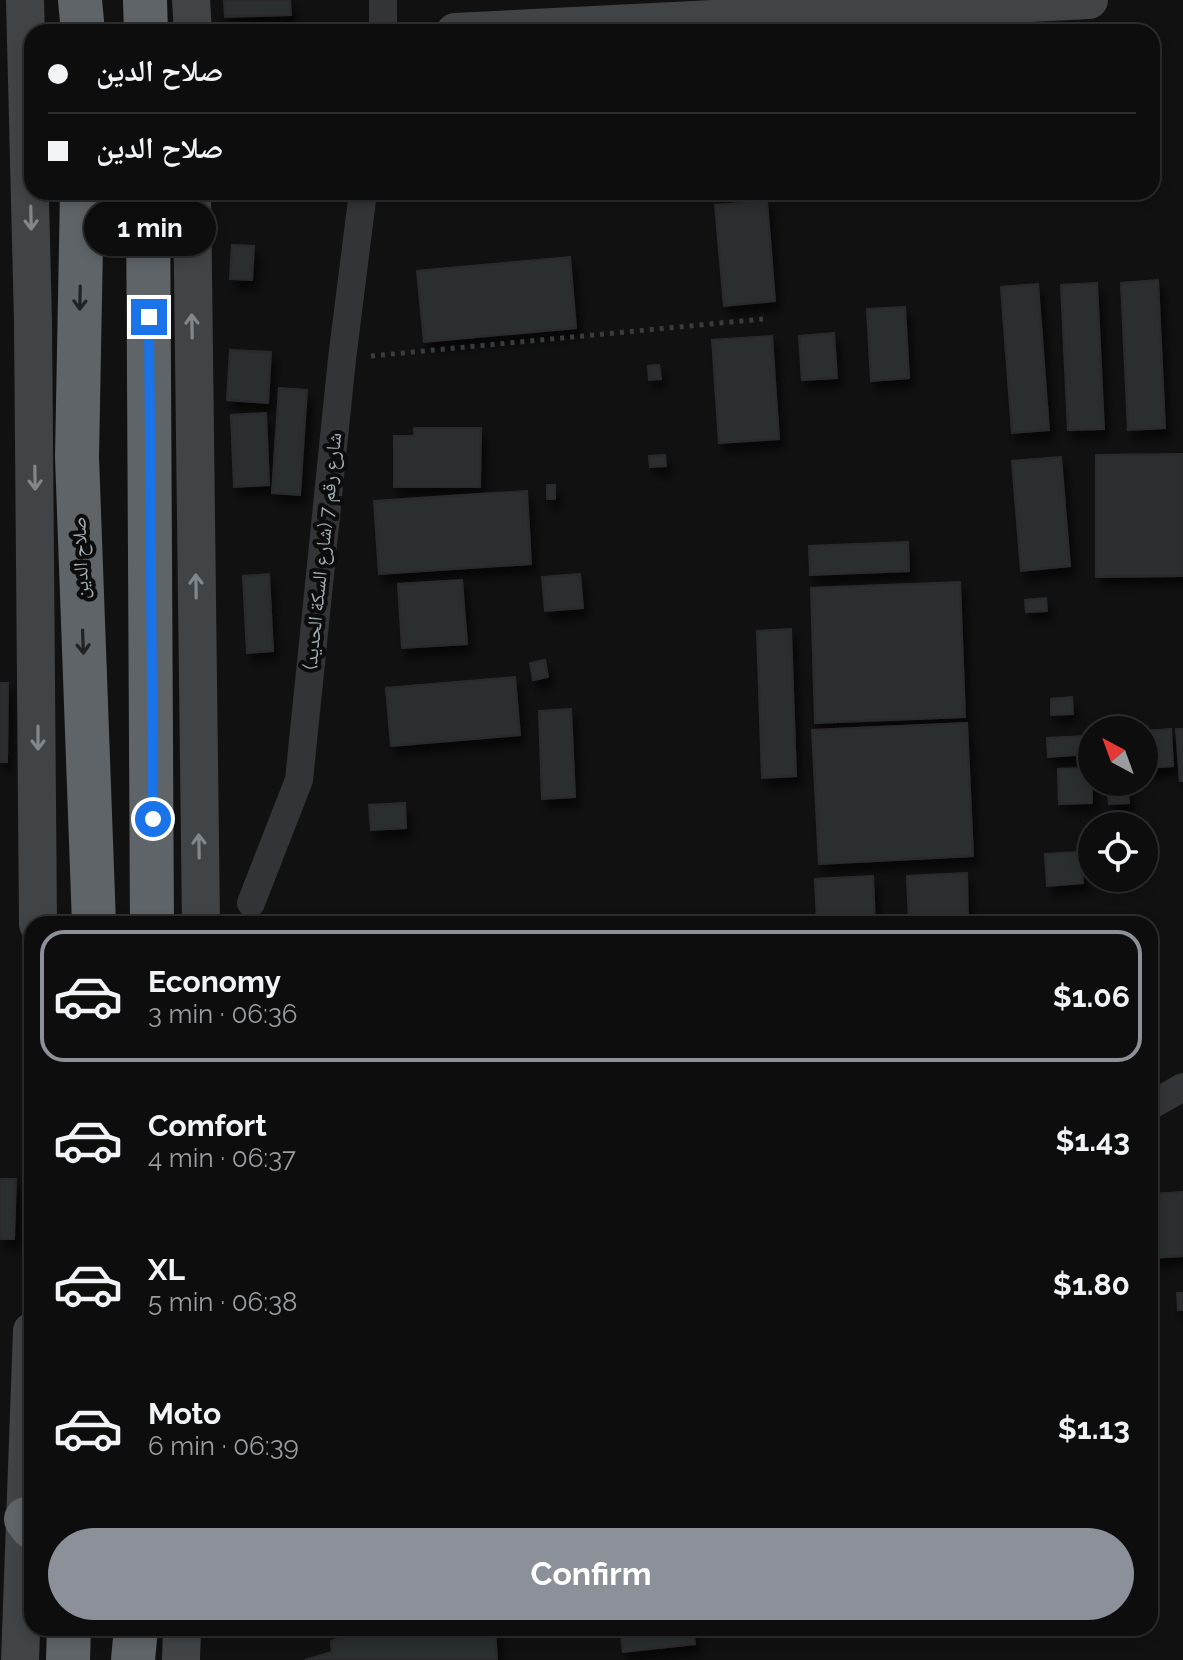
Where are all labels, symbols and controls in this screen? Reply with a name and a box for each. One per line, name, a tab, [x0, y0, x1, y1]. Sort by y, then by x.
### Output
text: صلاح الدين	[96, 53, 223, 88]
text: صلاح الدين	[96, 130, 223, 165]
callout: 1 min	[83, 201, 215, 257]
one-way arrow	[23, 204, 39, 231]
text: 1 min	[117, 213, 183, 243]
one-way arrow	[72, 284, 88, 311]
route end	[131, 299, 167, 335]
one-way arrow	[184, 313, 200, 340]
street label: شارع رقم 7 (شارع السكة الحديد)	[298, 431, 348, 671]
one-way arrow	[27, 464, 43, 491]
street label: صلاح الدين	[67, 516, 94, 600]
one-way arrow	[188, 573, 203, 600]
one-way arrow	[75, 628, 91, 655]
north arrow	[1078, 716, 1158, 796]
map controls	[1078, 716, 1158, 892]
one-way arrow	[30, 724, 46, 751]
route start	[135, 801, 171, 837]
button: locate	[1078, 812, 1158, 892]
one-way arrow	[192, 833, 207, 860]
icon: car	[52, 960, 124, 1032]
text: Economy	[148, 964, 281, 999]
text: $1.06	[1053, 979, 1130, 1014]
text: 3 min · 06:36	[148, 999, 297, 1029]
icon: car	[52, 1104, 124, 1176]
text: Comfort	[148, 1108, 267, 1143]
text: $1.43	[1056, 1123, 1130, 1158]
text: 4 min · 06:37	[148, 1143, 296, 1173]
icon: car	[52, 1248, 124, 1320]
text: XL	[148, 1252, 185, 1287]
text: $1.80	[1053, 1267, 1130, 1302]
text: 5 min · 06:38	[148, 1287, 297, 1317]
icon: car	[52, 1392, 124, 1464]
text: Moto	[148, 1396, 221, 1431]
text: $1.13	[1058, 1411, 1130, 1446]
text: 6 min · 06:39	[148, 1431, 299, 1461]
button: Confirm	[48, 1528, 1134, 1620]

